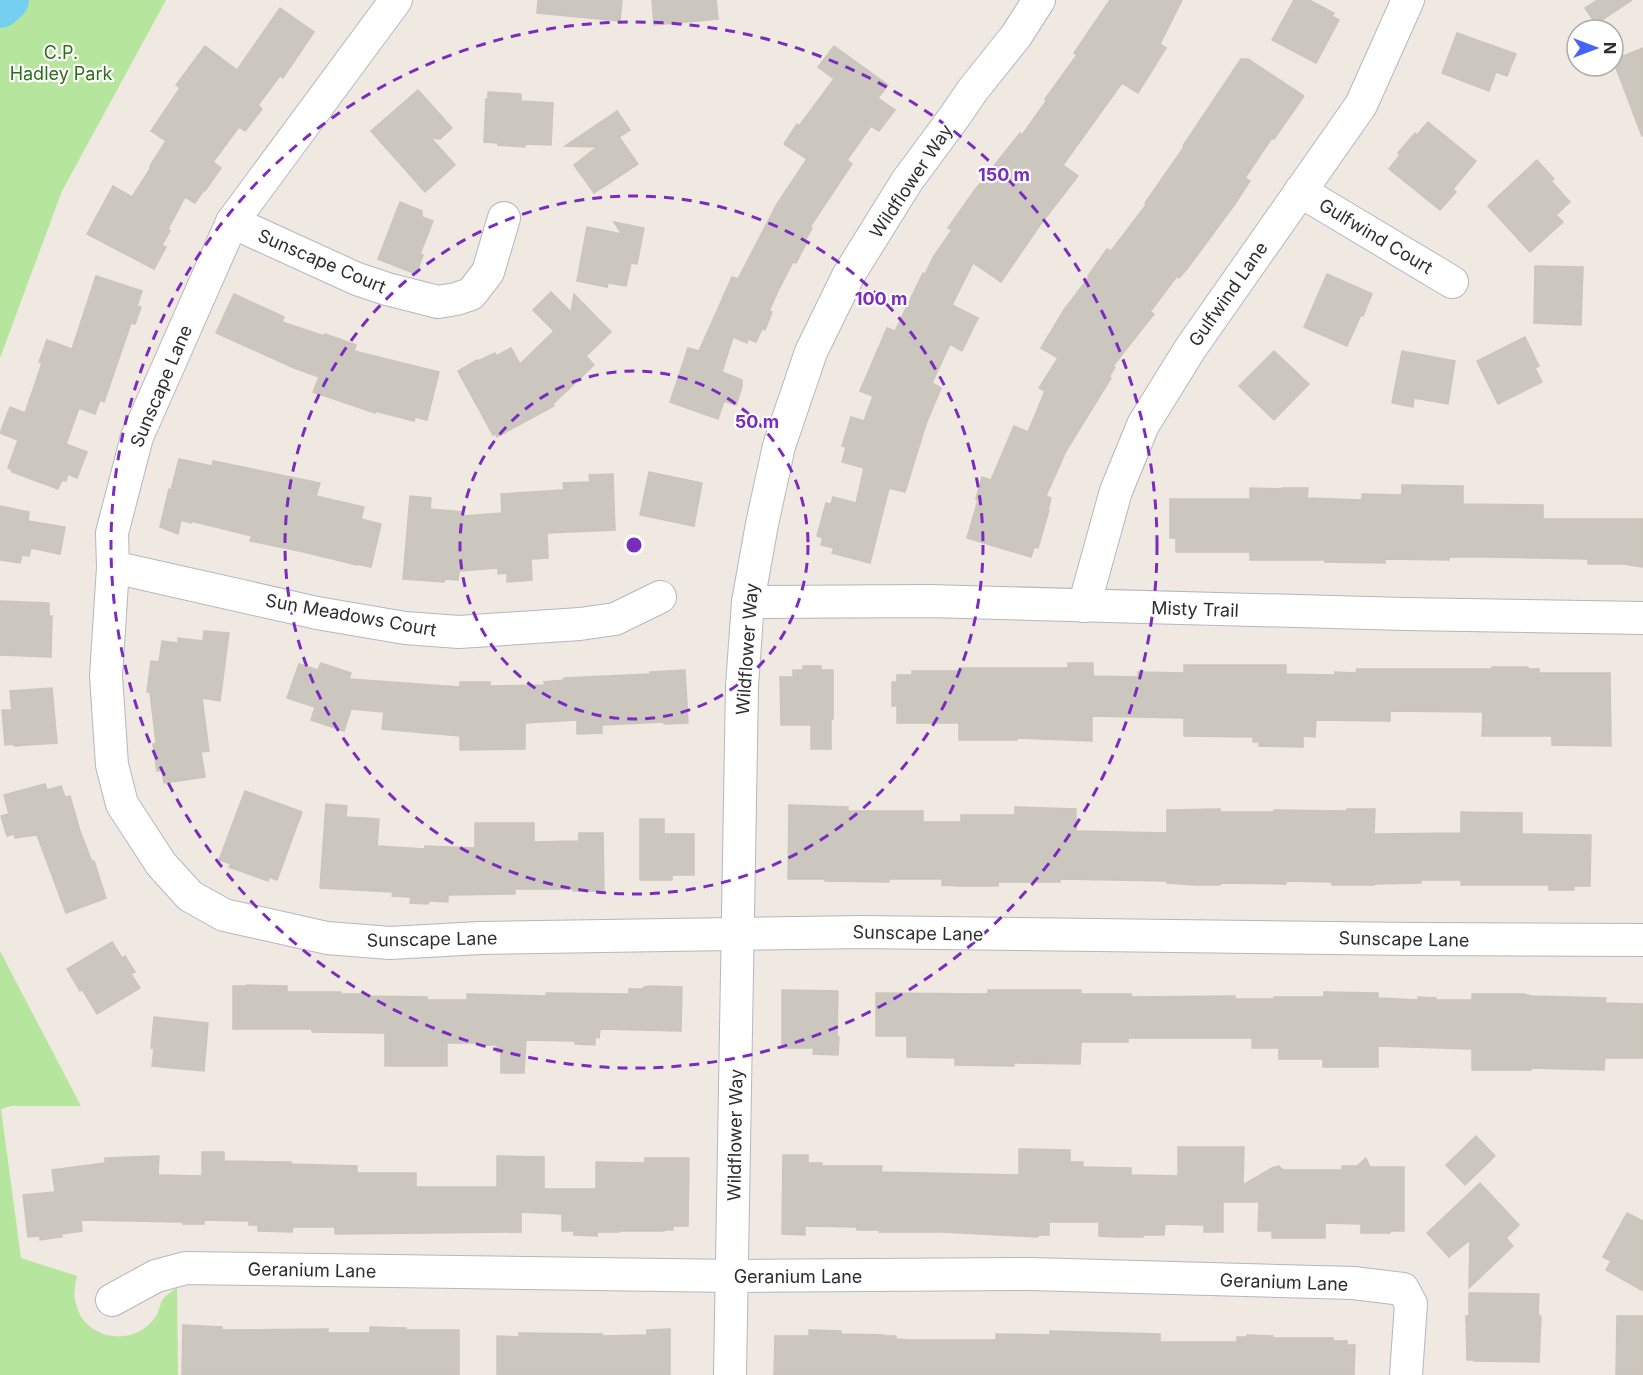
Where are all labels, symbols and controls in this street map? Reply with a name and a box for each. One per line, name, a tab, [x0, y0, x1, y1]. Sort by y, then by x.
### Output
north arrow	[1565, 18, 1625, 78]
park label: C.P. Hadley Park	[10, 42, 112, 84]
text: N	[1600, 42, 1620, 54]
street label: Wildflower Way	[865, 120, 957, 242]
text: 150 m	[978, 164, 1030, 185]
street label: Gulfwind Court	[1315, 194, 1437, 278]
street label: Sunscape Court	[255, 225, 389, 297]
street label: Gulfwind Lane	[1184, 238, 1272, 350]
text: 100 m	[855, 288, 907, 309]
street label: Sunscape Lane	[126, 322, 196, 450]
text: 50 m	[735, 411, 779, 432]
centre of rings	[624, 535, 644, 555]
street label: Wildflower Way	[732, 582, 762, 716]
street label: Sun Meadows Court	[264, 590, 438, 640]
street label: Misty Trail	[1151, 597, 1239, 621]
street label: Sunscape Lane	[852, 921, 984, 945]
street label: Sunscape Lane	[366, 927, 498, 951]
street label: Sunscape Lane	[1338, 927, 1470, 951]
street label: Wildflower Way	[723, 1069, 747, 1201]
street label: Geranium Lane	[247, 1258, 377, 1282]
street label: Geranium Lane	[734, 1266, 862, 1287]
street label: Geranium Lane	[1219, 1269, 1349, 1295]

